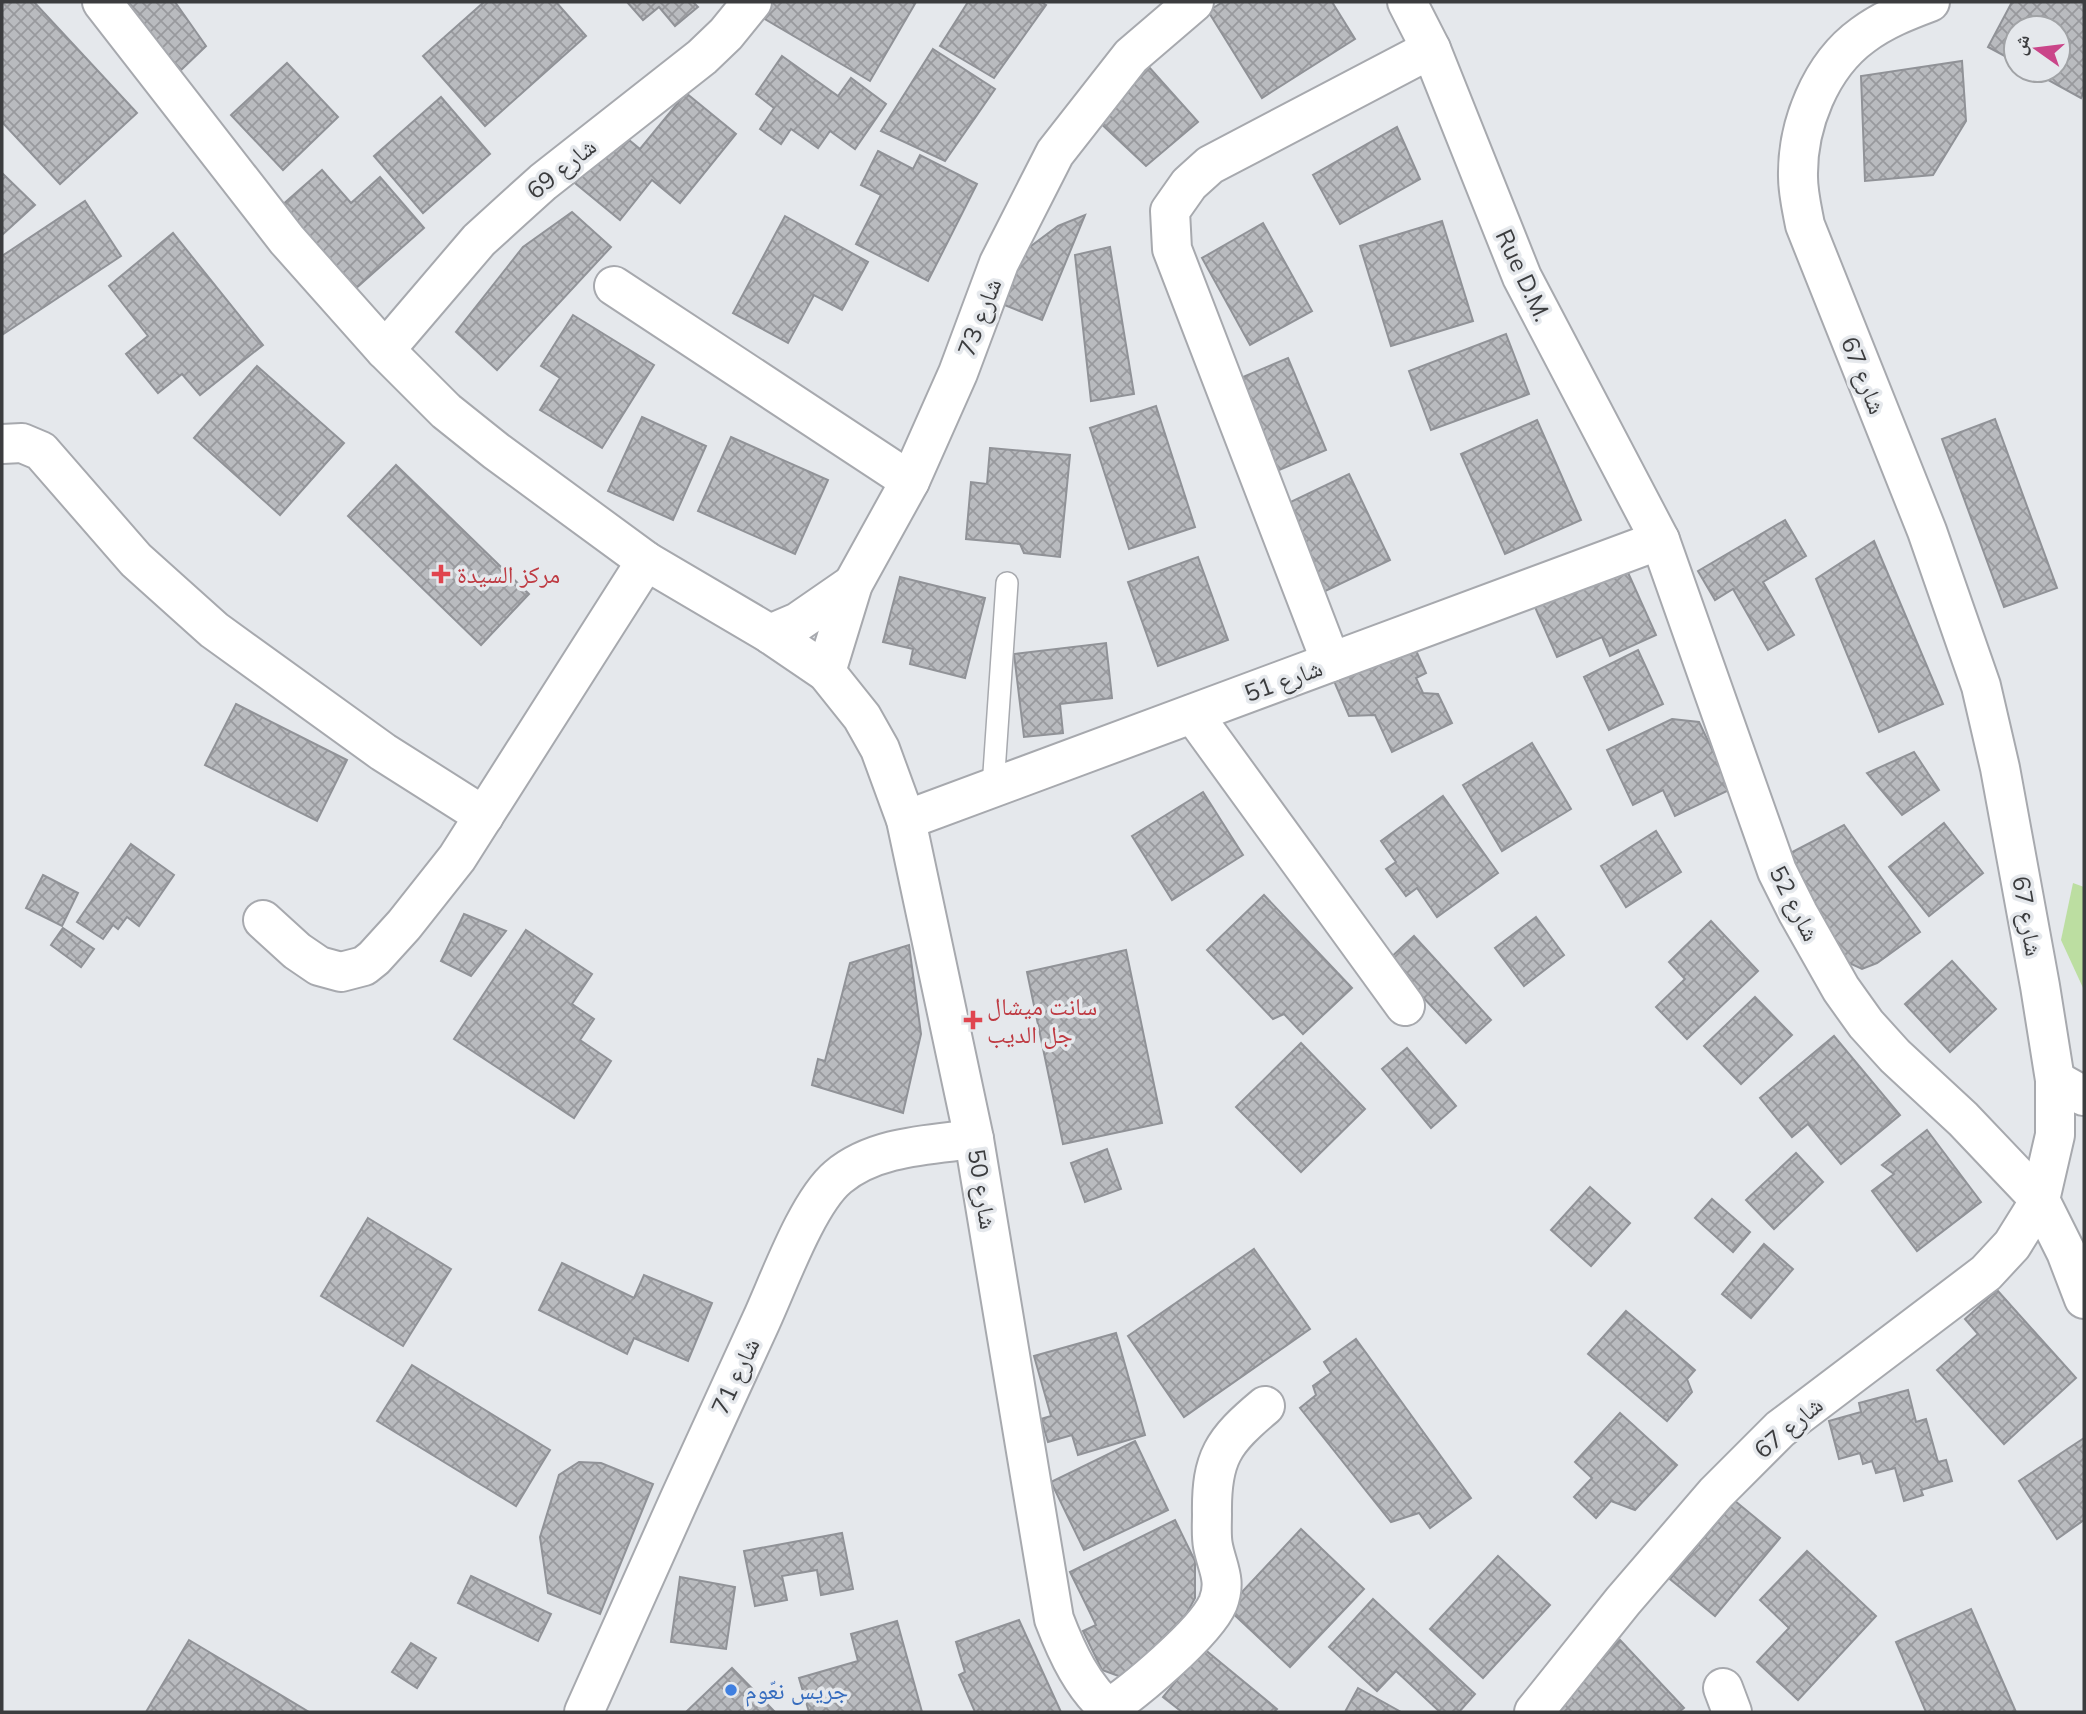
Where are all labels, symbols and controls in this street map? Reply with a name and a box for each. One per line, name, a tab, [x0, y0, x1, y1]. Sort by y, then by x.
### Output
north arrow	[2002, 14, 2072, 84]
text: ش	[2006, 32, 2035, 58]
street label: شارع 69	[520, 131, 602, 206]
street label: Rue D.M.	[1490, 224, 1558, 326]
street label: شارع 73	[951, 274, 1008, 360]
street label: شارع 67	[1834, 332, 1893, 418]
place label: مركز السيدة	[457, 559, 560, 589]
marker: مركز السيدة	[431, 564, 451, 584]
street label: شارع 51	[1240, 652, 1326, 709]
street label: شارع 52	[1762, 860, 1827, 946]
street label: شارع 67	[2005, 874, 2050, 959]
place label: سانت ميشال جل الديب	[987, 991, 1097, 1049]
marker: سانت ميشال جل الديب	[965, 1012, 981, 1028]
street label: شارع 50	[961, 1147, 1004, 1231]
street label: شارع 71	[704, 1333, 767, 1419]
street label: شارع 67	[1747, 1390, 1829, 1465]
place label: جريس نعّوم	[745, 1675, 848, 1707]
marker: جريس نعّوم	[723, 1682, 739, 1698]

